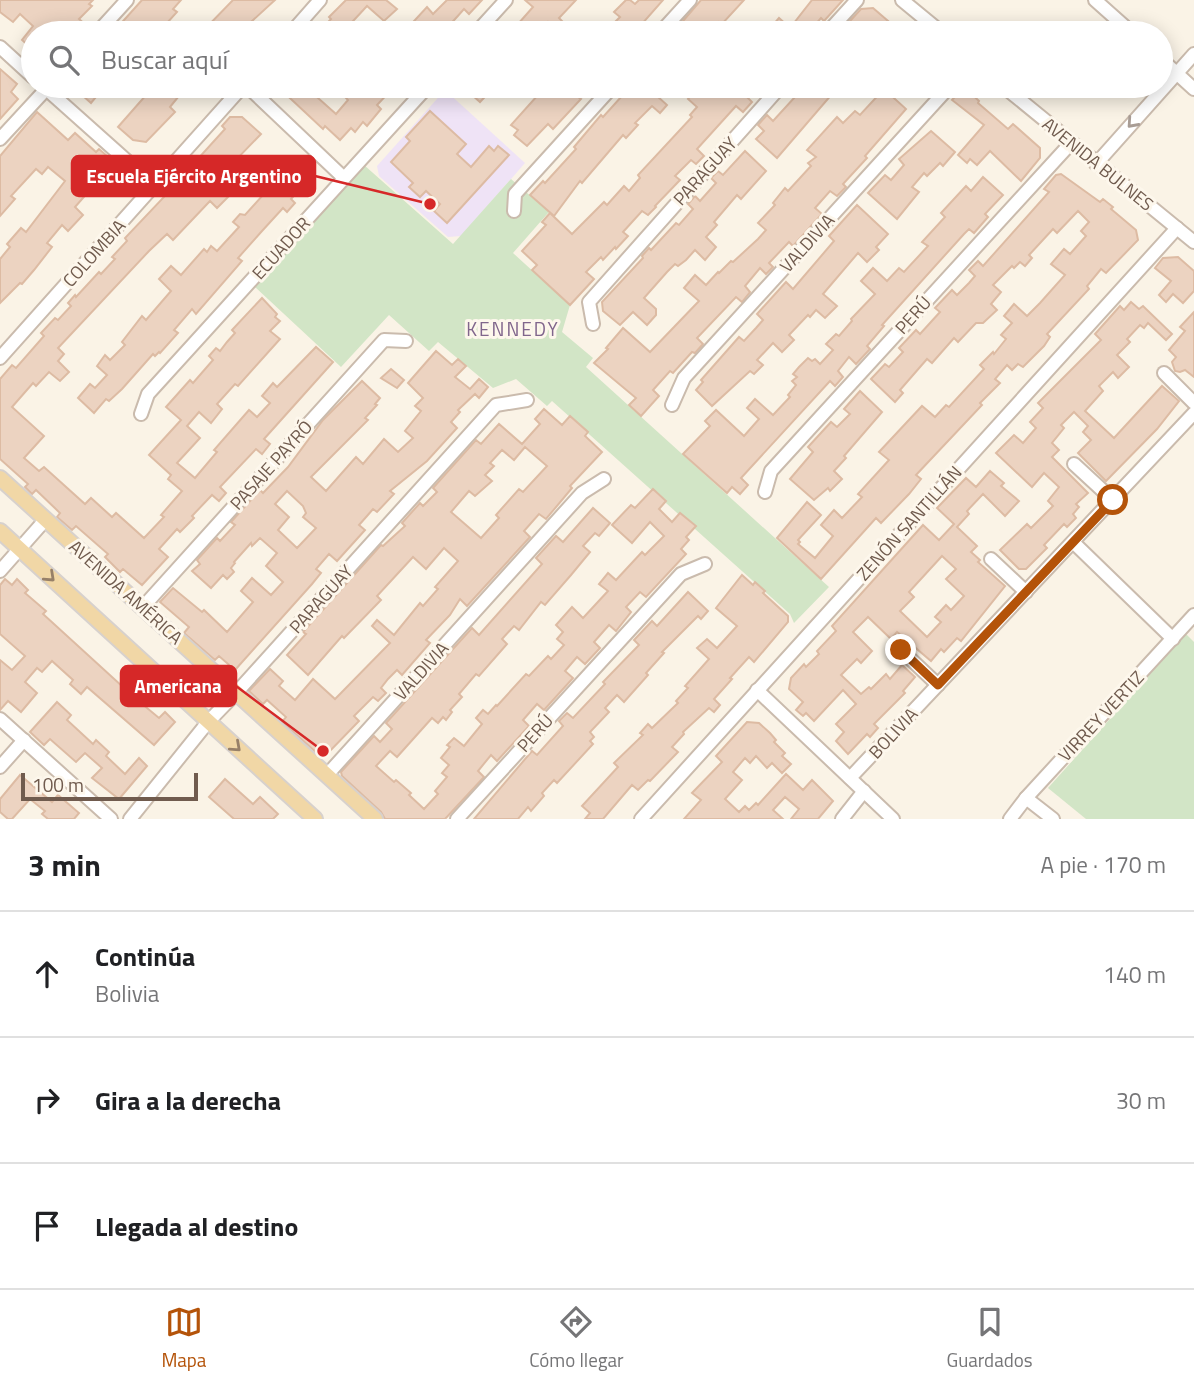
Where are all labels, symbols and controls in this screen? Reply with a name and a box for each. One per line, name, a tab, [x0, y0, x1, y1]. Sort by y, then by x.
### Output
search box	[21, 21, 1173, 98]
text: Buscar aquí	[101, 40, 228, 79]
icon: search	[45, 41, 83, 79]
street label: AVENIDA BULNES	[1036, 111, 1160, 217]
one-way arrow	[1128, 115, 1140, 128]
street label: PARAGUAY	[667, 130, 743, 211]
callout: Escuela Ejército Argentino	[72, 156, 315, 196]
text: Escuela Ejército Argentino	[86, 161, 302, 190]
street label: VALDIVIA	[773, 207, 841, 278]
street label: ECUADOR	[245, 211, 317, 285]
street label: COLOMBIA	[56, 213, 132, 293]
street label: PERÚ	[888, 290, 938, 340]
district label: KENNEDY	[466, 314, 560, 343]
street label: PASAJE PAYRÓ	[223, 414, 319, 516]
street label: ZENÓN SANTILLÁN	[850, 460, 968, 586]
route start	[1097, 484, 1128, 515]
street label: AVENIDA AMÉRICA	[63, 533, 189, 651]
street label: PARAGUAY	[283, 558, 359, 639]
one-way arrow	[42, 568, 55, 581]
route end	[885, 634, 916, 665]
street label: VALDIVIA	[387, 635, 455, 706]
street label: VIRREY VERTIZ	[1052, 665, 1150, 767]
callout: Americana	[121, 666, 236, 706]
text: Americana	[134, 671, 222, 700]
street label: BOLIVIA	[862, 701, 924, 765]
street label: PERÚ	[510, 708, 560, 758]
one-way arrow	[228, 739, 241, 751]
scale bar	[21, 770, 198, 802]
text: 100 m	[32, 770, 84, 799]
text: 3 min	[28, 842, 101, 888]
text: A pie · 170 m	[1040, 847, 1166, 882]
text: Continúa	[95, 937, 195, 976]
icon: ahead	[28, 955, 66, 993]
text: 140 m	[1103, 957, 1166, 992]
text: Bolivia	[95, 976, 159, 1011]
icon: right	[28, 1081, 66, 1119]
text: Gira a la derecha	[95, 1081, 281, 1120]
text: 30 m	[1116, 1083, 1166, 1118]
icon: arrive	[28, 1207, 66, 1245]
text: Llegada al destino	[95, 1207, 298, 1246]
tab: Mapa	[161, 1303, 206, 1374]
tab: Cómo llegar	[529, 1303, 624, 1374]
tab: Guardados	[946, 1303, 1033, 1374]

